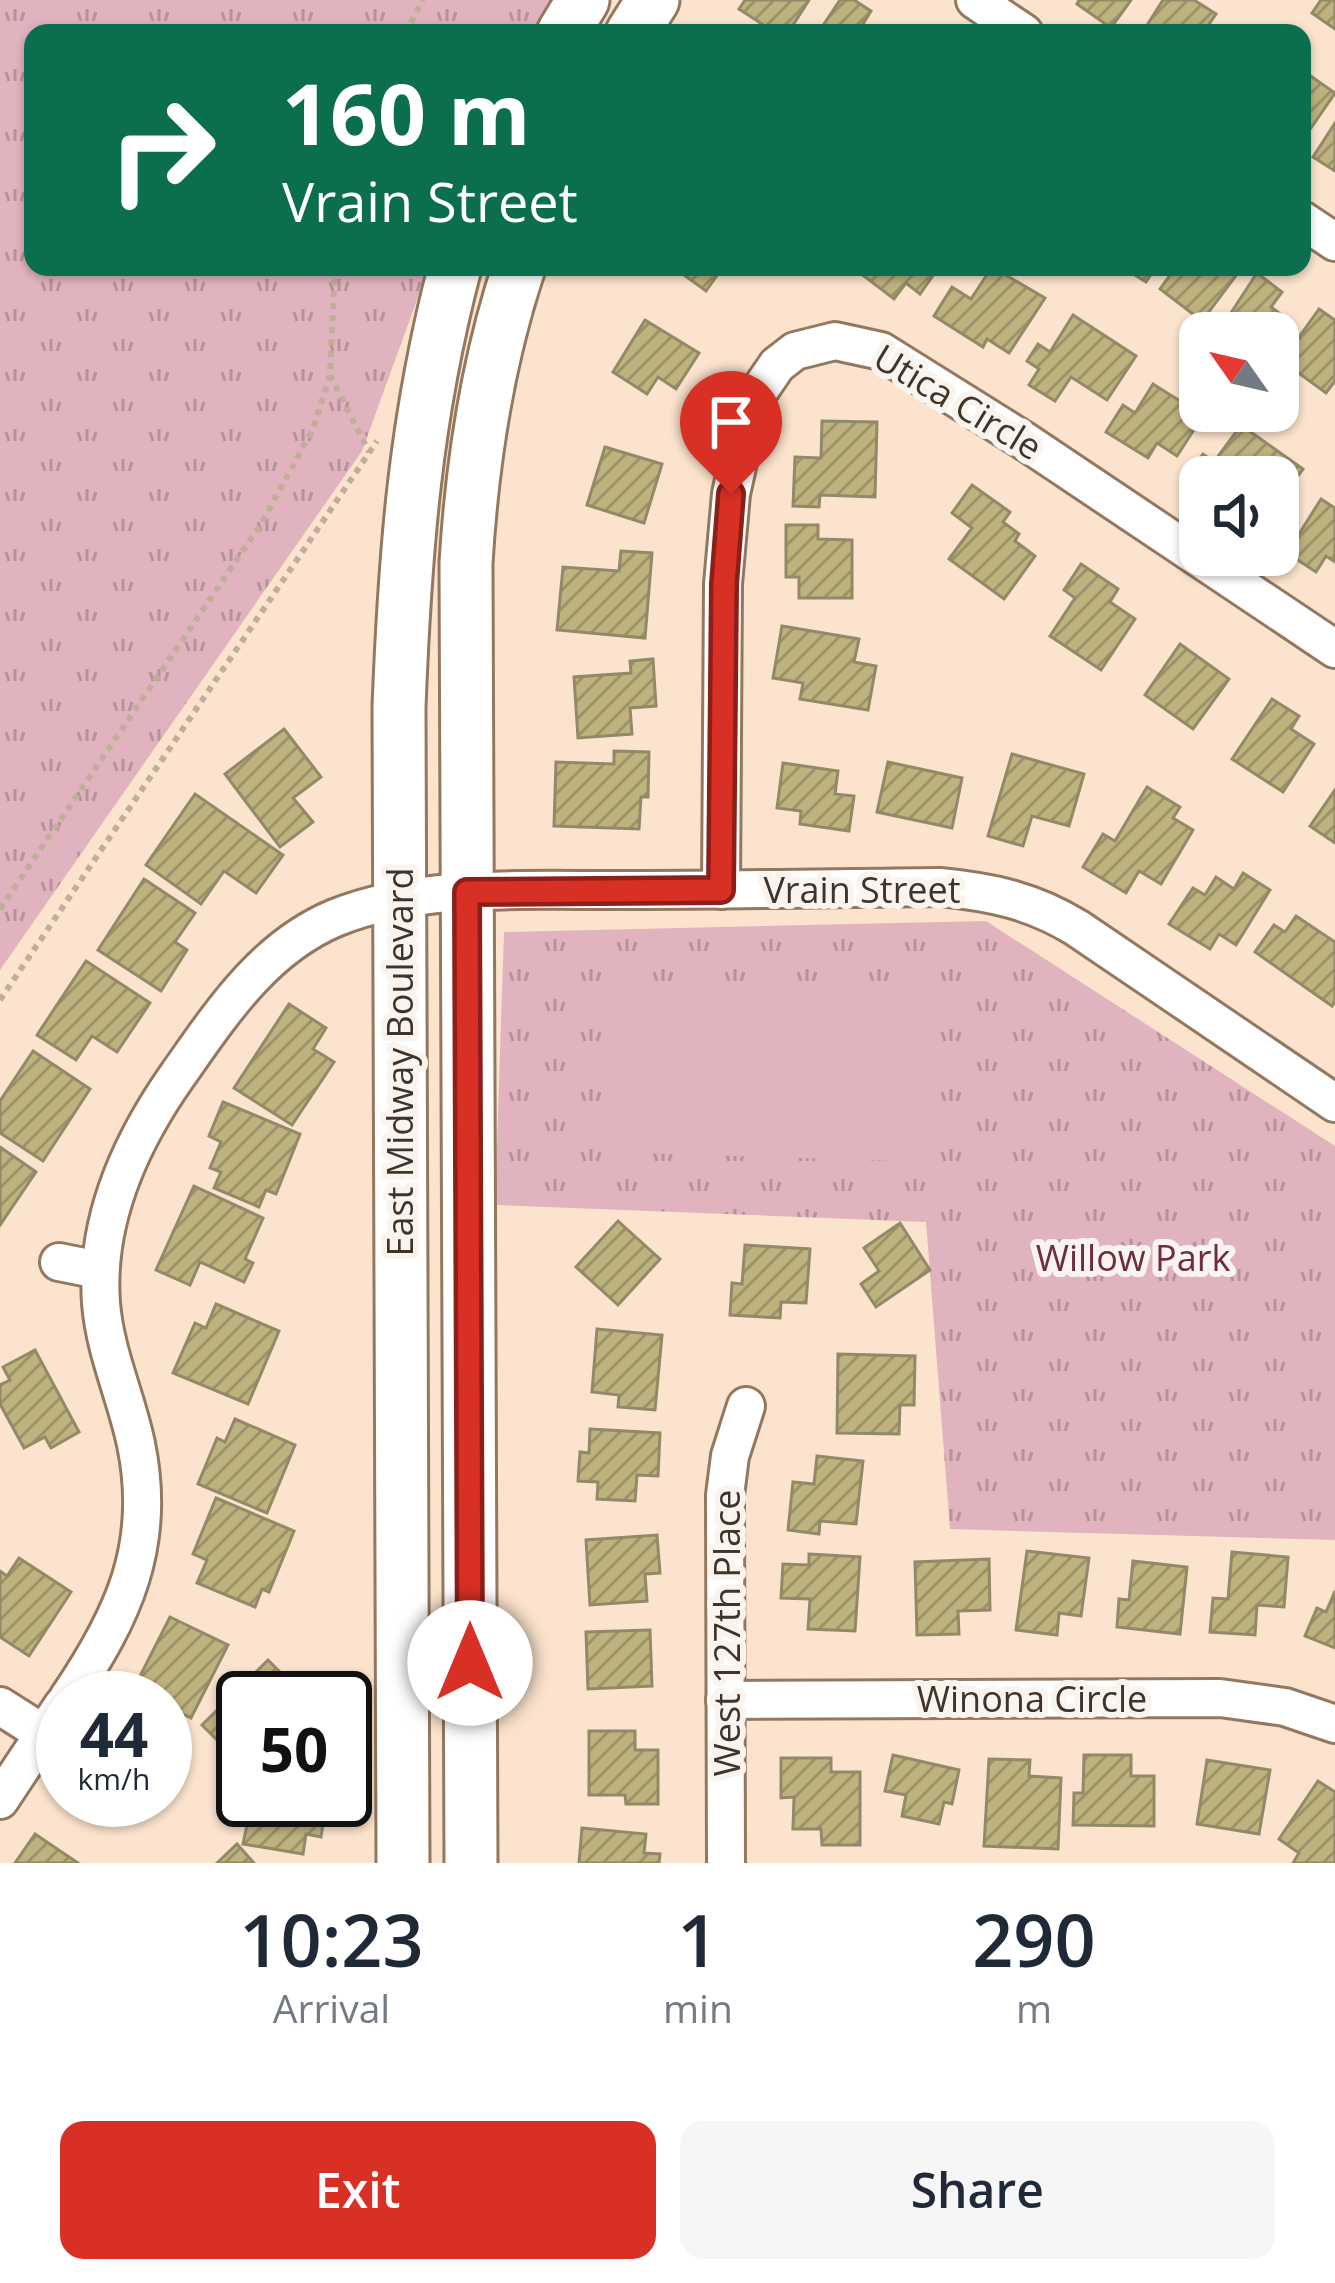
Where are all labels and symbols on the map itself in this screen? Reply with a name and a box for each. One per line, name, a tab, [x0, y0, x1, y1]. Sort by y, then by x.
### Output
north arrow	[1179, 312, 1299, 432]
street label: Utica Circle	[865, 332, 1051, 471]
pin	[680, 371, 782, 494]
street label: Vrain Street	[763, 865, 961, 914]
street label: East Midway Boulevard	[375, 867, 424, 1257]
park label: Willow Park	[1036, 1233, 1230, 1282]
street label: West 127th Place	[702, 1489, 751, 1777]
position arrow	[407, 1600, 533, 1726]
speed limit sign: 50	[216, 1671, 372, 1827]
street label: Winona Circle	[917, 1674, 1147, 1723]

